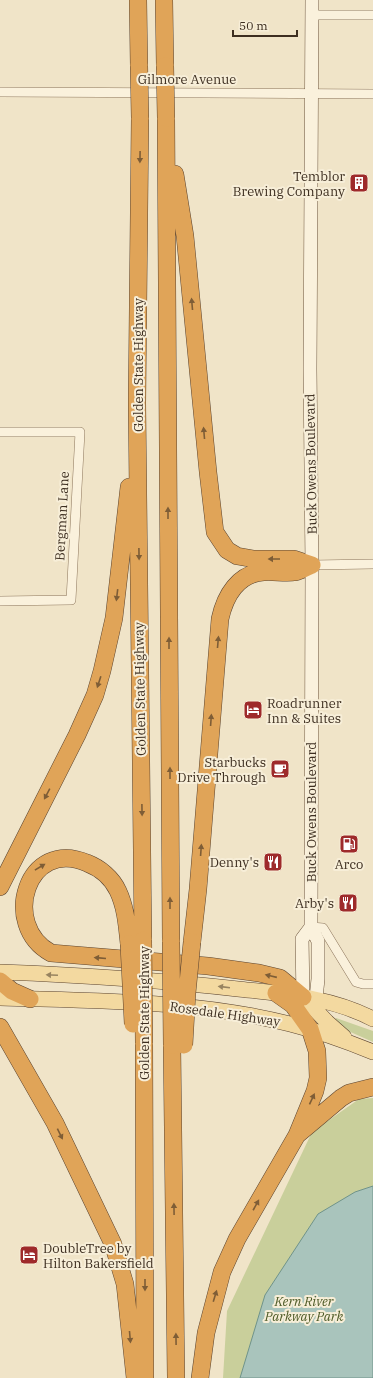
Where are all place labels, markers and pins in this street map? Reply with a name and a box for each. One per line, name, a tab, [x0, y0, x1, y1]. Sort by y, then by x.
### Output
place label: Temblor Brewing Company	[233, 168, 345, 200]
building icon: Temblor Brewing Company	[348, 172, 370, 194]
place label: Roadrunner Inn & Suites	[267, 695, 342, 727]
hotel icon: Roadrunner Inn & Suites	[242, 699, 264, 721]
place label: Starbucks Drive Through	[177, 754, 266, 786]
cafe icon: Starbucks Drive Through	[269, 758, 291, 780]
fuel station icon: Arco	[338, 833, 360, 855]
restaurant icon: Denny's	[262, 851, 284, 873]
place label: Denny's	[210, 854, 259, 871]
place label: Arco	[335, 856, 363, 873]
restaurant icon: Arby's	[337, 892, 359, 914]
place label: Arby's	[295, 895, 334, 912]
place label: DoubleTree by Hilton Bakersfield	[43, 1240, 154, 1272]
hotel icon: DoubleTree by Hilton Bakersfield	[18, 1244, 40, 1266]

